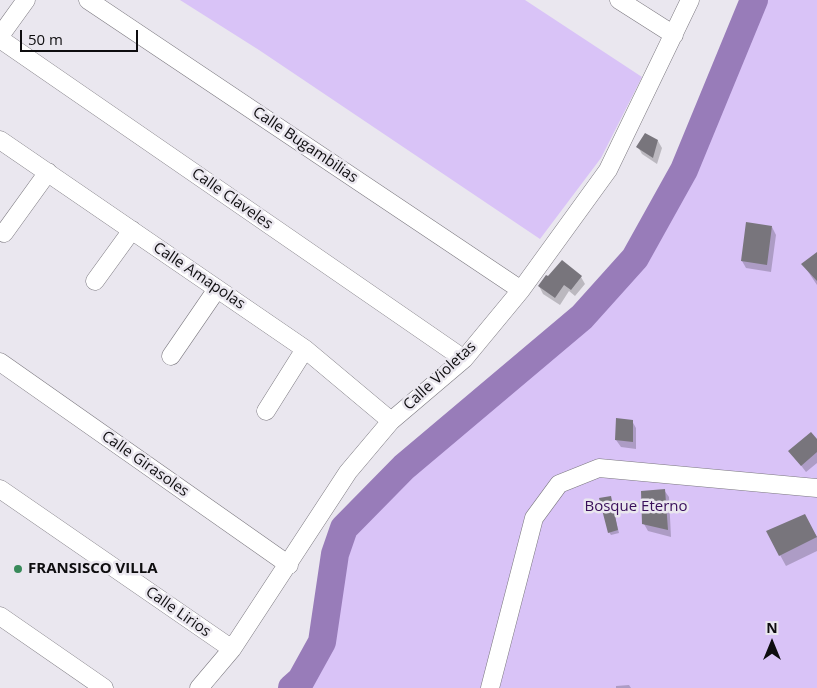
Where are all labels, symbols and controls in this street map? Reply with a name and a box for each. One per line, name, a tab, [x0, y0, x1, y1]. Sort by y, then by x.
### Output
scale bar	[22, 20, 140, 52]
text: 50 m	[28, 29, 63, 49]
street label: Calle Bugambilias	[249, 103, 361, 187]
street label: Calle Claveles	[188, 165, 276, 233]
street label: Calle Amapolas	[150, 239, 248, 313]
street label: Calle Violetas	[400, 338, 480, 414]
street label: Calle Girasoles	[98, 427, 192, 501]
park label: Bosque Eterno	[584, 498, 688, 516]
place label: FRANSISCO VILLA	[28, 560, 158, 578]
marker: FRANSISCO VILLA	[12, 563, 24, 575]
street label: Calle Lirios	[142, 583, 214, 641]
north arrow	[747, 618, 797, 668]
text: N	[766, 618, 778, 637]

